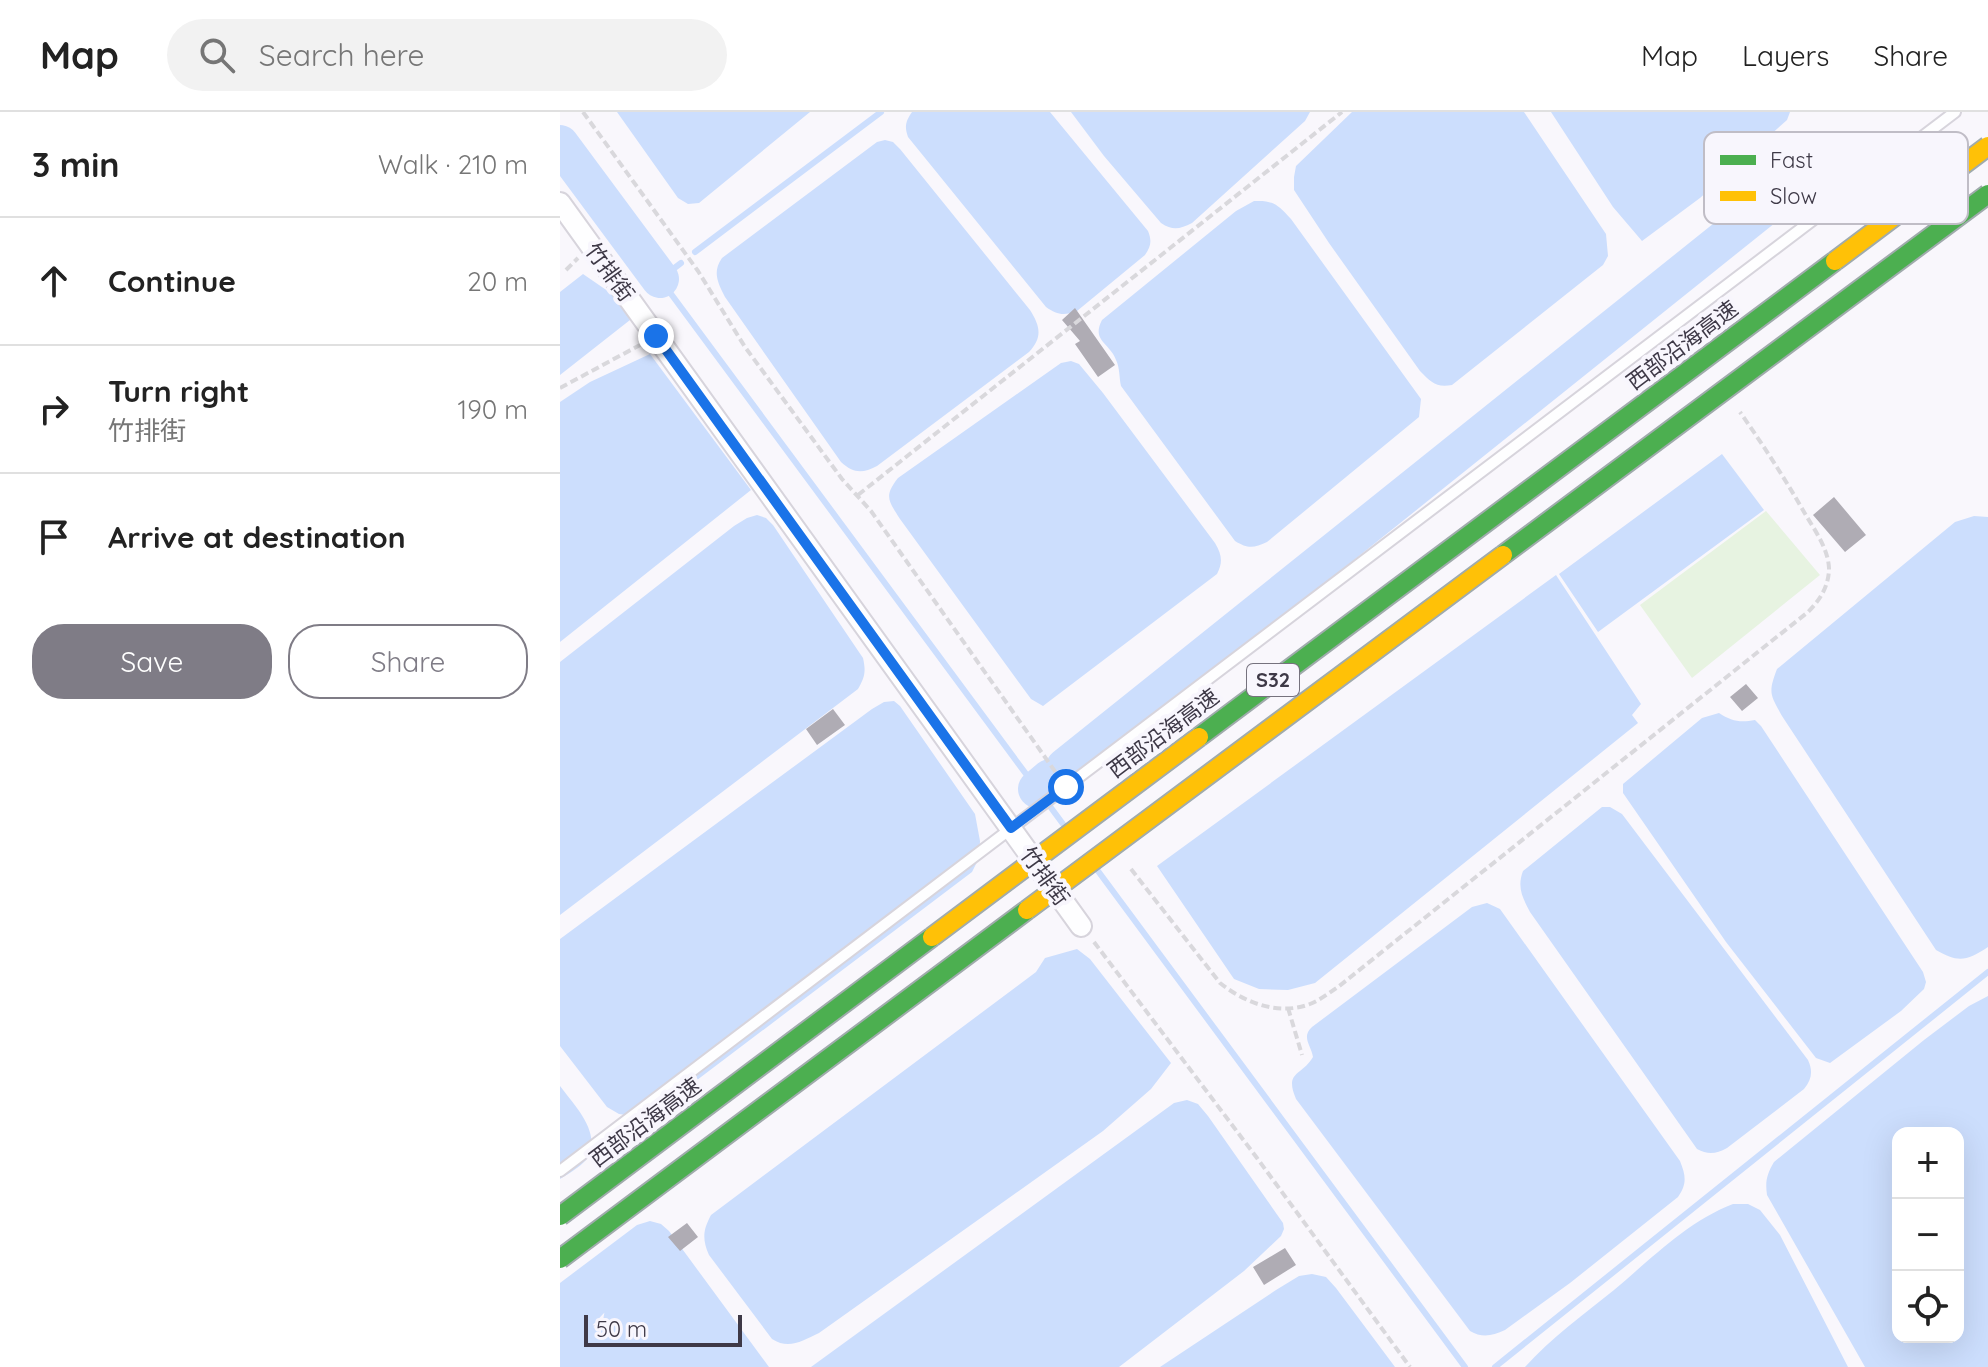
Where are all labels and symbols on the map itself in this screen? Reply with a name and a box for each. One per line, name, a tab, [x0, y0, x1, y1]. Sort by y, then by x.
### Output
legend	[1704, 132, 1968, 224]
text: Fast	[1770, 146, 1813, 174]
text: Slow	[1770, 182, 1817, 210]
street label: 竹排街	[579, 237, 641, 307]
street label: 西部沿海高速	[1621, 294, 1743, 396]
route end	[638, 318, 674, 354]
road number: S32	[1247, 664, 1299, 696]
street label: 西部沿海高速	[1102, 682, 1224, 784]
route start	[1048, 769, 1084, 805]
street label: 竹排街	[1014, 841, 1076, 911]
street label: 西部沿海高速	[584, 1071, 706, 1173]
scale bar	[584, 1311, 742, 1347]

